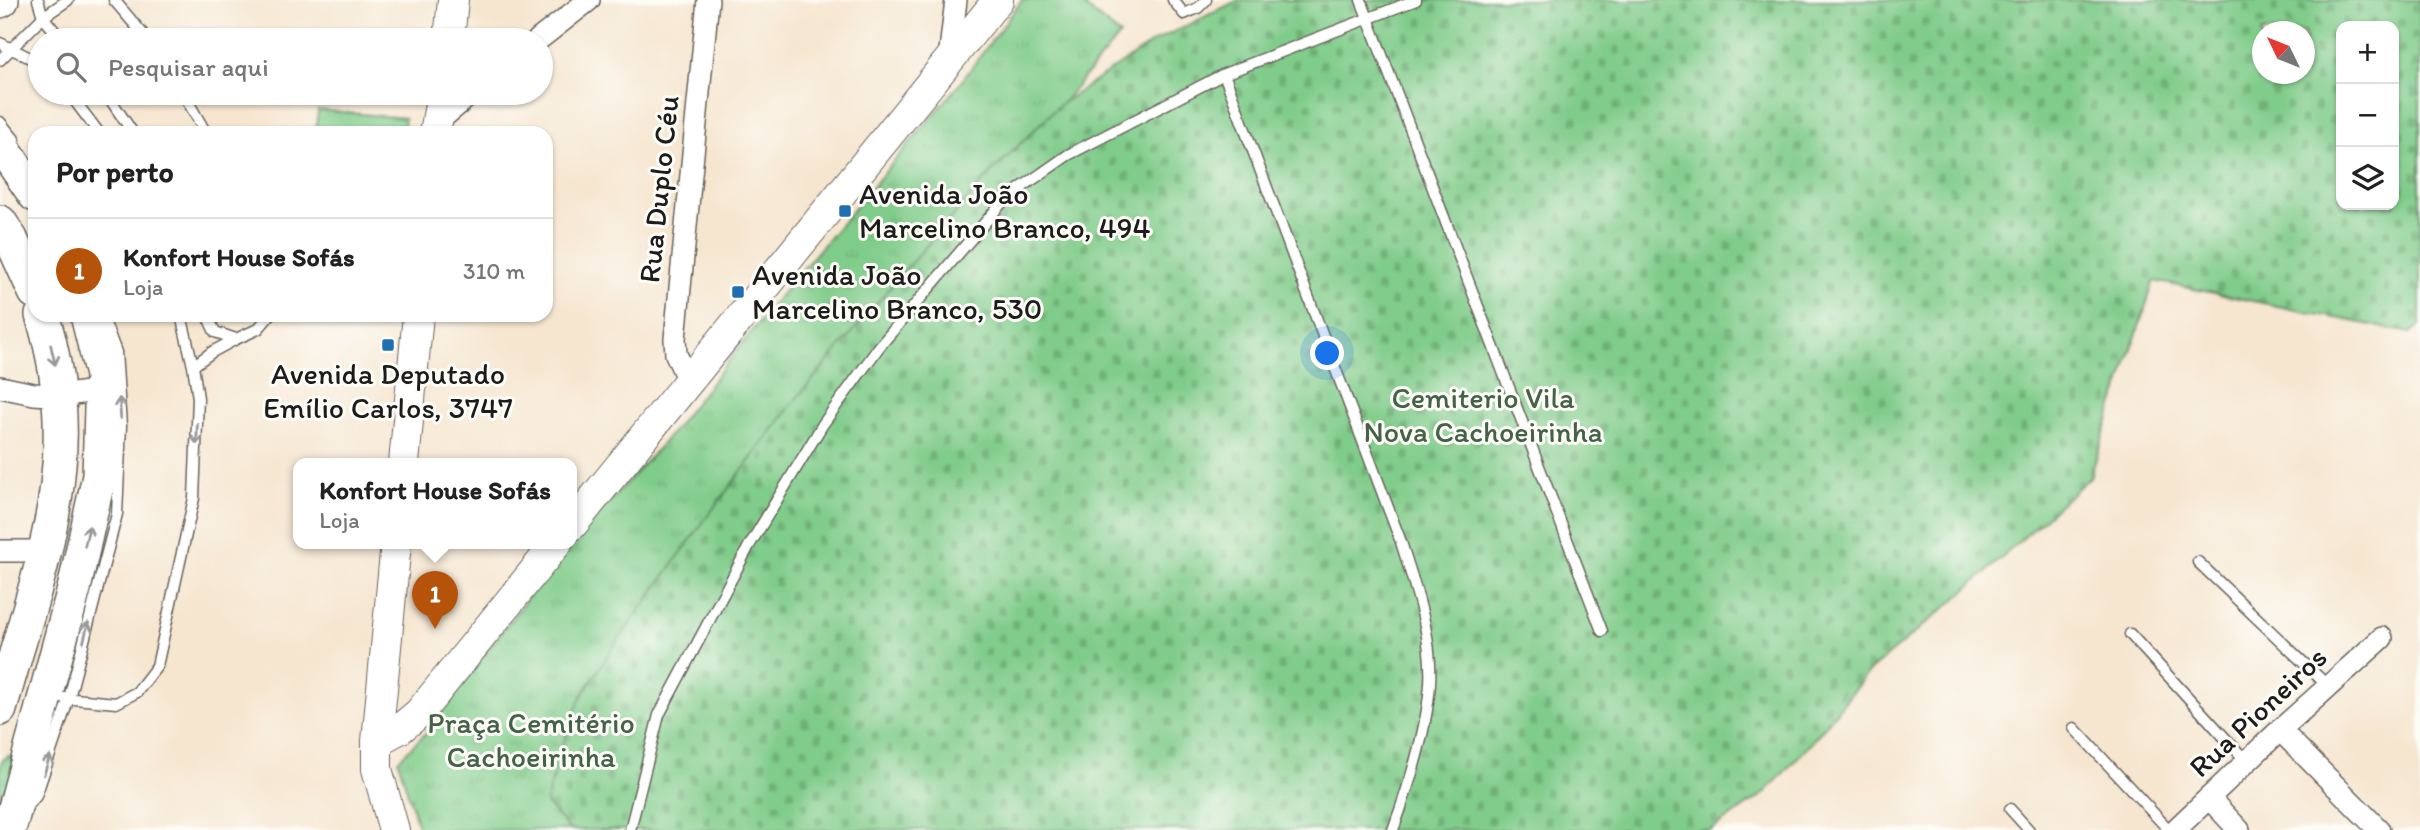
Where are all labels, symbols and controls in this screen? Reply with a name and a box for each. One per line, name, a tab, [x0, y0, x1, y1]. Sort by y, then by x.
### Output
north arrow	[2252, 21, 2315, 84]
map controls	[2336, 21, 2399, 210]
button: +	[2336, 21, 2399, 84]
search box	[28, 28, 553, 105]
icon: search	[52, 48, 90, 86]
text: Pesquisar aqui	[108, 51, 269, 83]
button: −	[2336, 84, 2399, 147]
street label: Rua Duplo Céu	[630, 93, 687, 285]
button: layers	[2336, 147, 2399, 210]
text: Por perto	[56, 153, 174, 190]
place label: Avenida João Marcelino Branco, 494	[859, 175, 1150, 246]
marker: Avenida João Marcelino Branco, 494	[837, 203, 853, 219]
text: Konfort House Sofás	[123, 241, 355, 273]
place label: Avenida João Marcelino Branco, 530	[752, 256, 1042, 327]
text: 1	[74, 257, 84, 285]
text: 310 m	[463, 257, 525, 285]
text: Loja	[123, 273, 163, 301]
marker: Avenida João Marcelino Branco, 530	[730, 284, 746, 300]
your location	[1310, 336, 1344, 370]
marker: Avenida Deputado Emílio Carlos, 3747	[380, 337, 396, 353]
one-way arrow	[46, 343, 60, 366]
place label: Avenida Deputado Emílio Carlos, 3747	[263, 355, 513, 426]
park label: Cemiterio Vila Nova Cachoeirinha	[1363, 379, 1603, 450]
one-way arrow	[113, 397, 126, 420]
one-way arrow	[190, 422, 203, 445]
popup	[293, 458, 577, 549]
text: Konfort House Sofás	[319, 474, 551, 506]
text: Loja	[319, 506, 360, 534]
one-way arrow	[81, 525, 94, 548]
pin: 1	[412, 571, 458, 629]
one-way arrow	[80, 621, 93, 644]
street label: Rua Pioneiros	[2181, 638, 2334, 785]
park label: Praça Cemitério Cachoeirinha	[427, 704, 635, 775]
one-way arrow	[42, 754, 54, 776]

